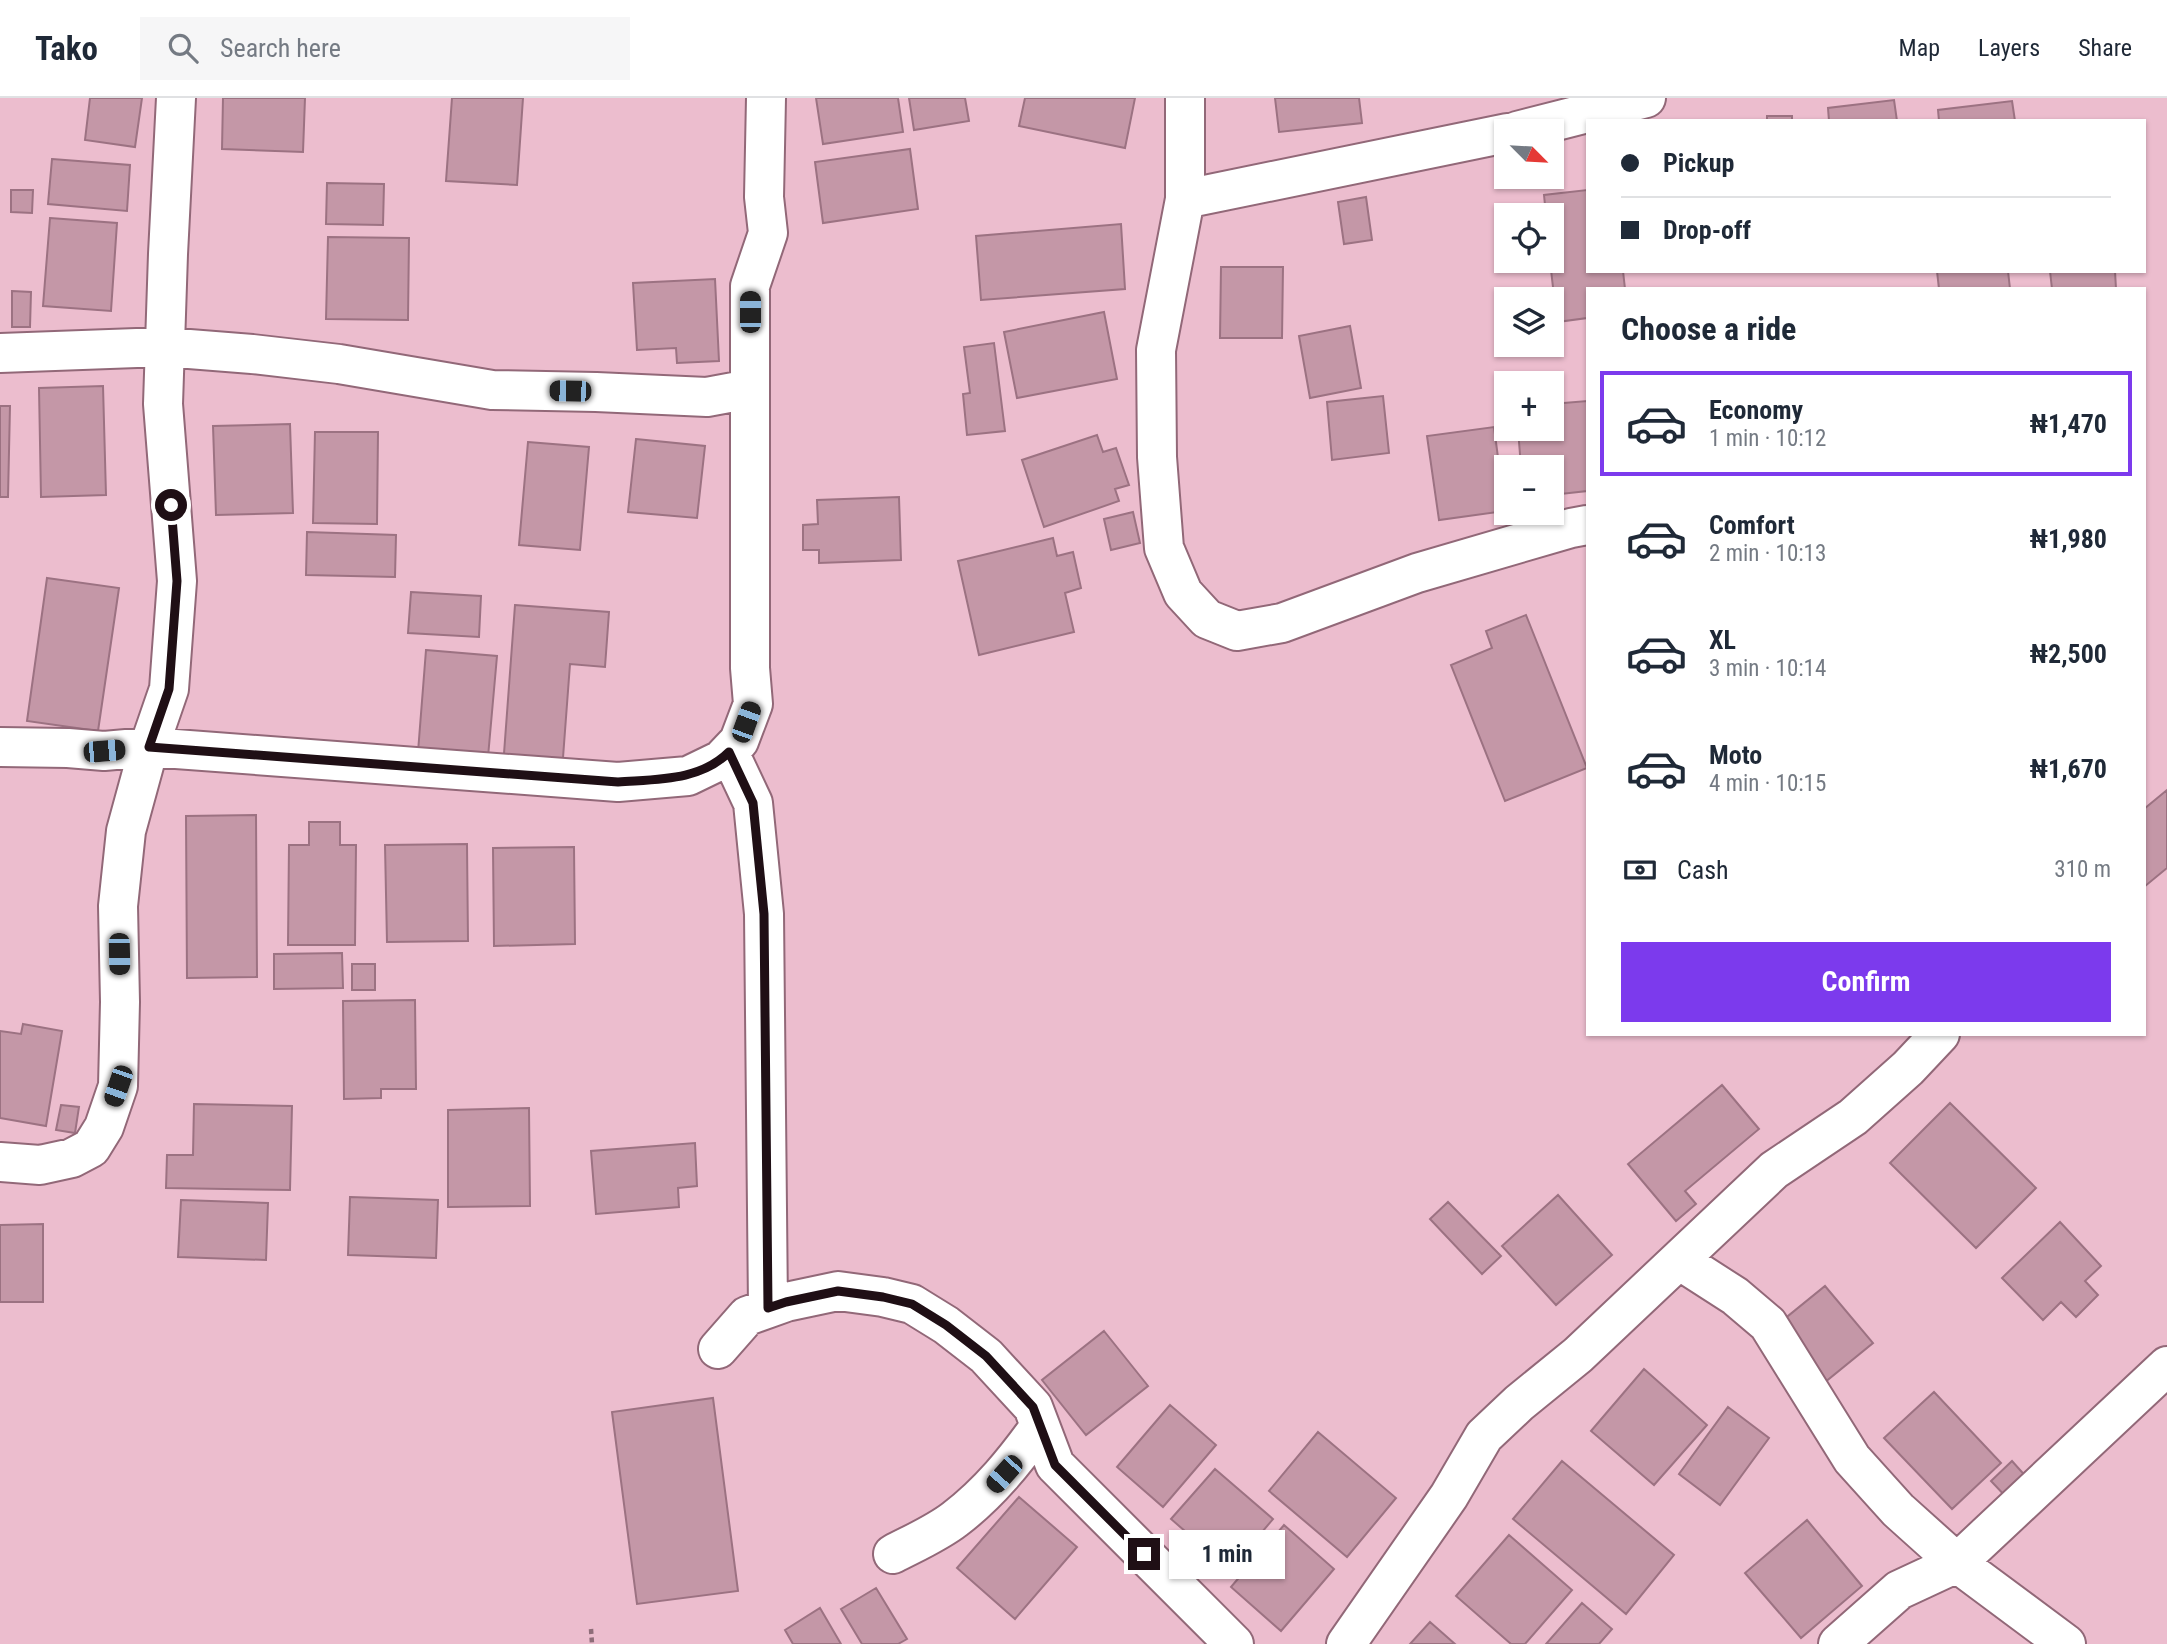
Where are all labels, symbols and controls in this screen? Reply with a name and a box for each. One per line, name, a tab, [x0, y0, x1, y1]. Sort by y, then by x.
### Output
search box	[140, 17, 630, 80]
text: Tako	[35, 29, 98, 68]
icon: search	[164, 29, 202, 67]
text: Search here	[220, 33, 341, 63]
text: Map	[1899, 34, 1940, 62]
text: Layers	[1978, 34, 2040, 62]
text: Share	[2078, 34, 2132, 62]
north arrow	[1494, 119, 1564, 189]
map controls	[1494, 119, 1564, 525]
text: Pickup	[1663, 148, 1734, 178]
button: locate	[1494, 203, 1564, 273]
text: Drop-off	[1663, 215, 1751, 245]
button: layers	[1494, 287, 1564, 357]
car	[740, 291, 761, 333]
text: Choose a ride	[1621, 310, 1796, 348]
button: +	[1494, 371, 1564, 441]
car	[549, 380, 592, 402]
icon: car	[1625, 392, 1688, 455]
text: Economy	[1709, 395, 1803, 425]
text: ₦1,470	[2030, 409, 2107, 439]
text: 1 min · 10:12	[1709, 425, 1826, 452]
button: −	[1494, 455, 1564, 525]
route start	[155, 489, 187, 521]
icon: car	[1625, 507, 1688, 570]
text: Comfort	[1709, 510, 1795, 540]
text: ₦1,980	[2030, 524, 2107, 554]
text: 2 min · 10:13	[1709, 540, 1826, 567]
icon: car	[1625, 622, 1688, 685]
text: XL	[1709, 625, 1736, 655]
text: ₦2,500	[2030, 639, 2107, 669]
text: 3 min · 10:14	[1709, 655, 1826, 682]
car	[729, 699, 764, 745]
icon: car	[1625, 737, 1688, 800]
car	[83, 739, 126, 763]
text: Moto	[1709, 740, 1762, 770]
text: ₦1,670	[2030, 754, 2107, 784]
text: 4 min · 10:15	[1709, 770, 1826, 797]
icon: cash	[1621, 851, 1659, 889]
text: Cash	[1677, 855, 1729, 885]
text: 310 m	[2054, 856, 2111, 883]
car	[109, 933, 130, 975]
button: Confirm	[1621, 942, 2111, 1022]
car	[102, 1063, 135, 1109]
car	[983, 1451, 1026, 1497]
callout: 1 min	[1168, 1530, 1284, 1578]
route end	[1128, 1538, 1160, 1570]
text: 1 min	[1201, 1541, 1253, 1568]

